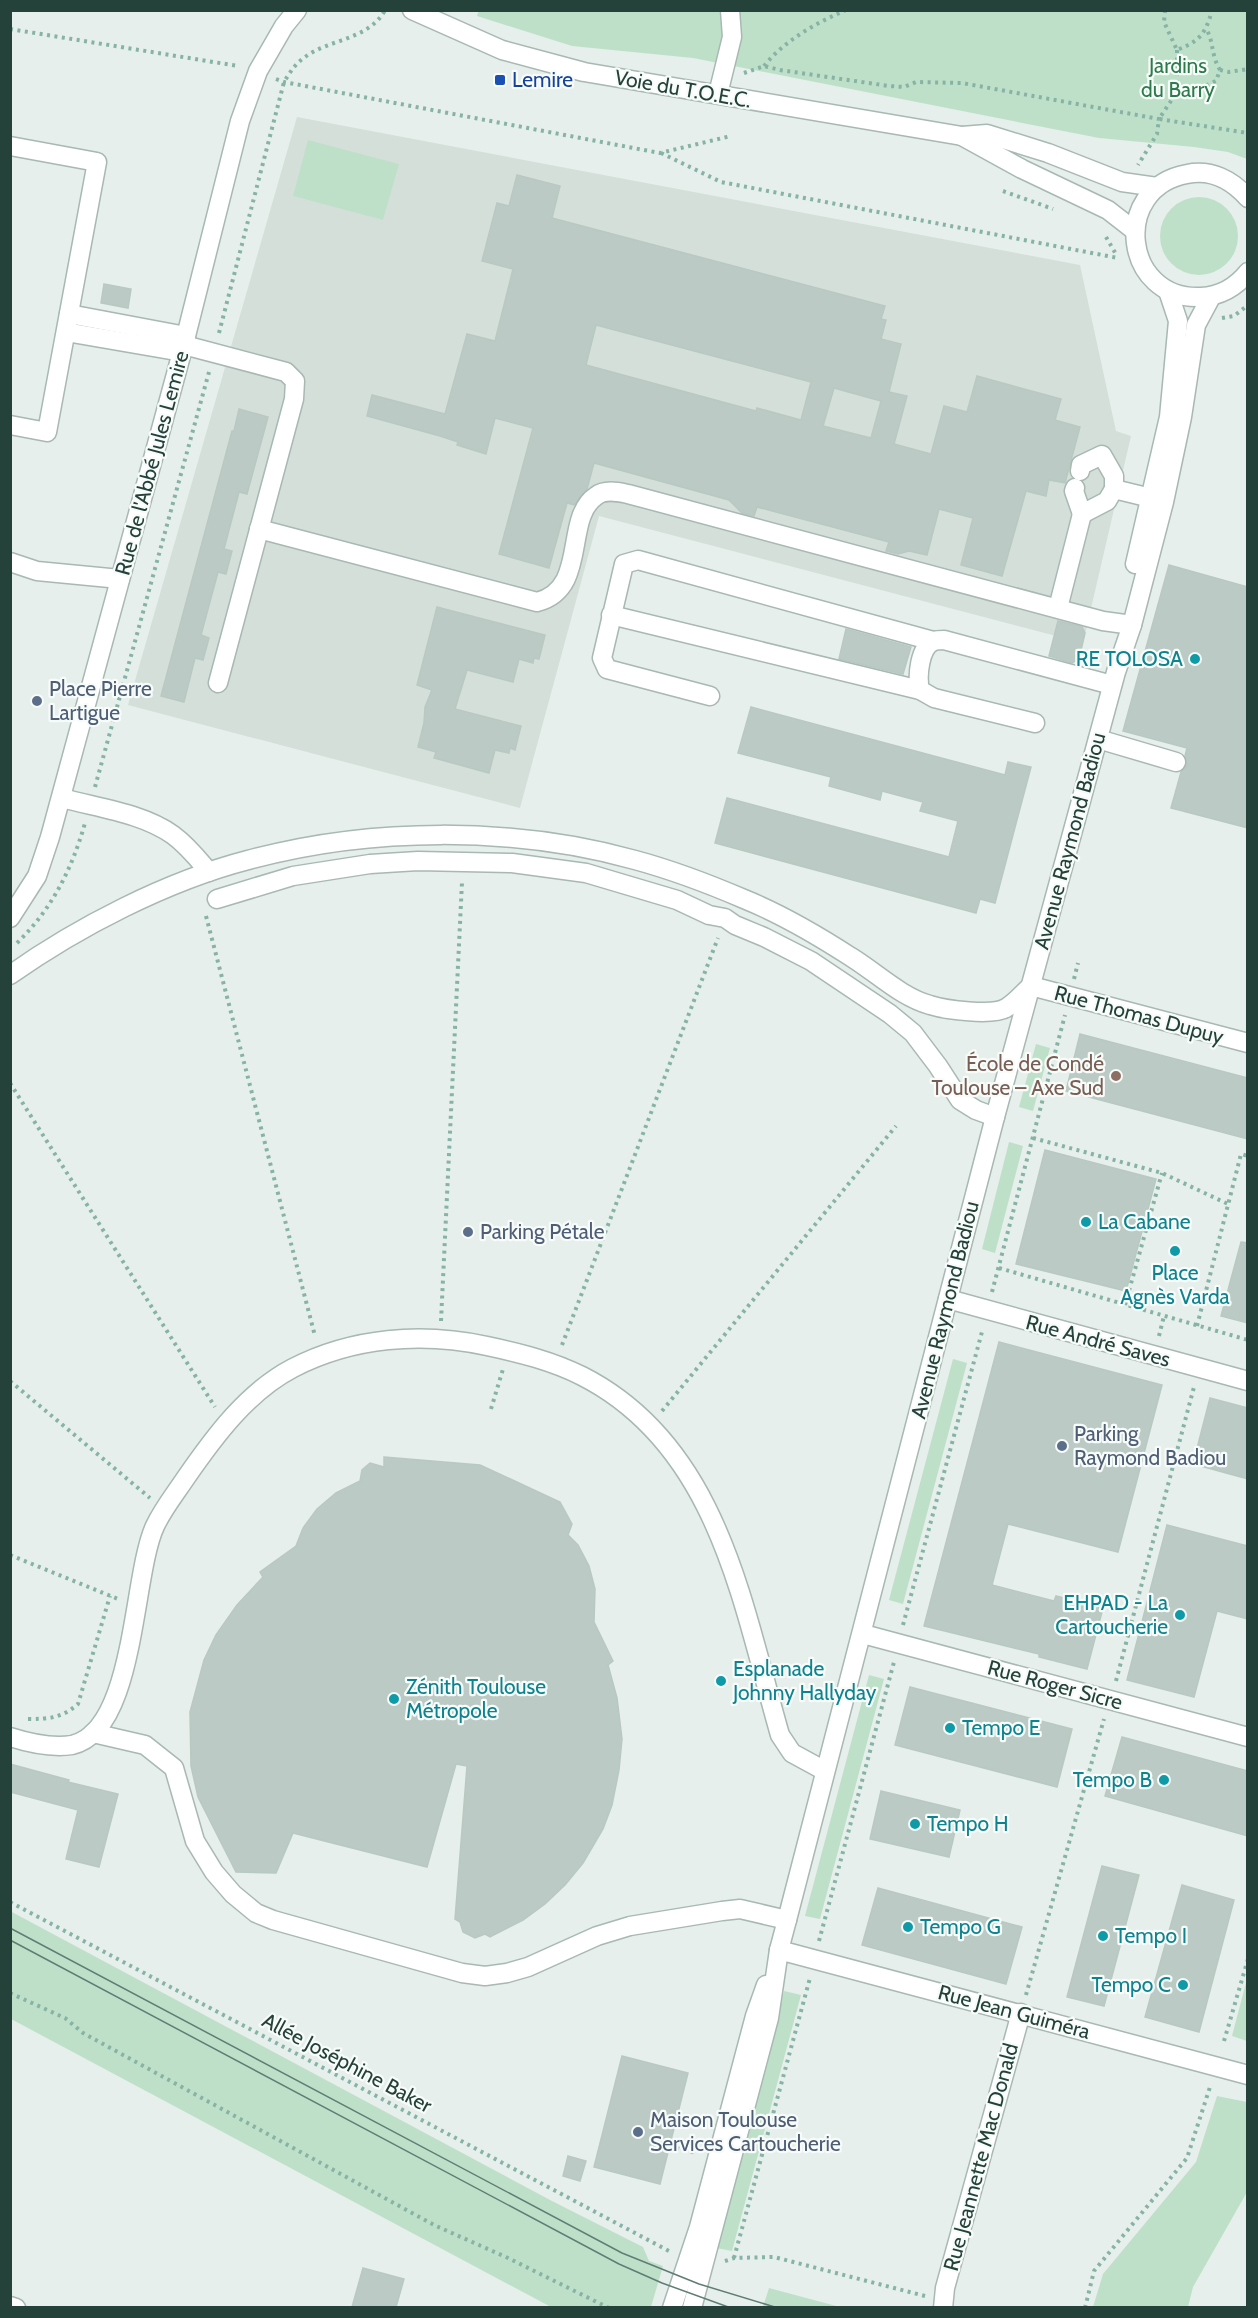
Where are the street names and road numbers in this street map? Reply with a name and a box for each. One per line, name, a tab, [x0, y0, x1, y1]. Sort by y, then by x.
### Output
street label: Voie du T.O.E.C.	[613, 64, 753, 113]
street label: Rue de l'Abbé Jules Lemire	[109, 348, 194, 578]
street label: Avenue Raymond Badiou	[1029, 730, 1111, 952]
street label: Rue Thomas Dupuy	[1052, 980, 1227, 1049]
street label: Avenue Raymond Badiou	[905, 1198, 984, 1421]
street label: Rue André Saves	[1023, 1309, 1173, 1372]
street label: Rue Roger Sicre	[985, 1655, 1126, 1715]
street label: Rue Jean Guiméra	[935, 1979, 1093, 2044]
street label: Allée Joséphine Baker	[258, 2007, 437, 2118]
street label: Rue Jeannette Mac Donald	[938, 2040, 1023, 2274]

